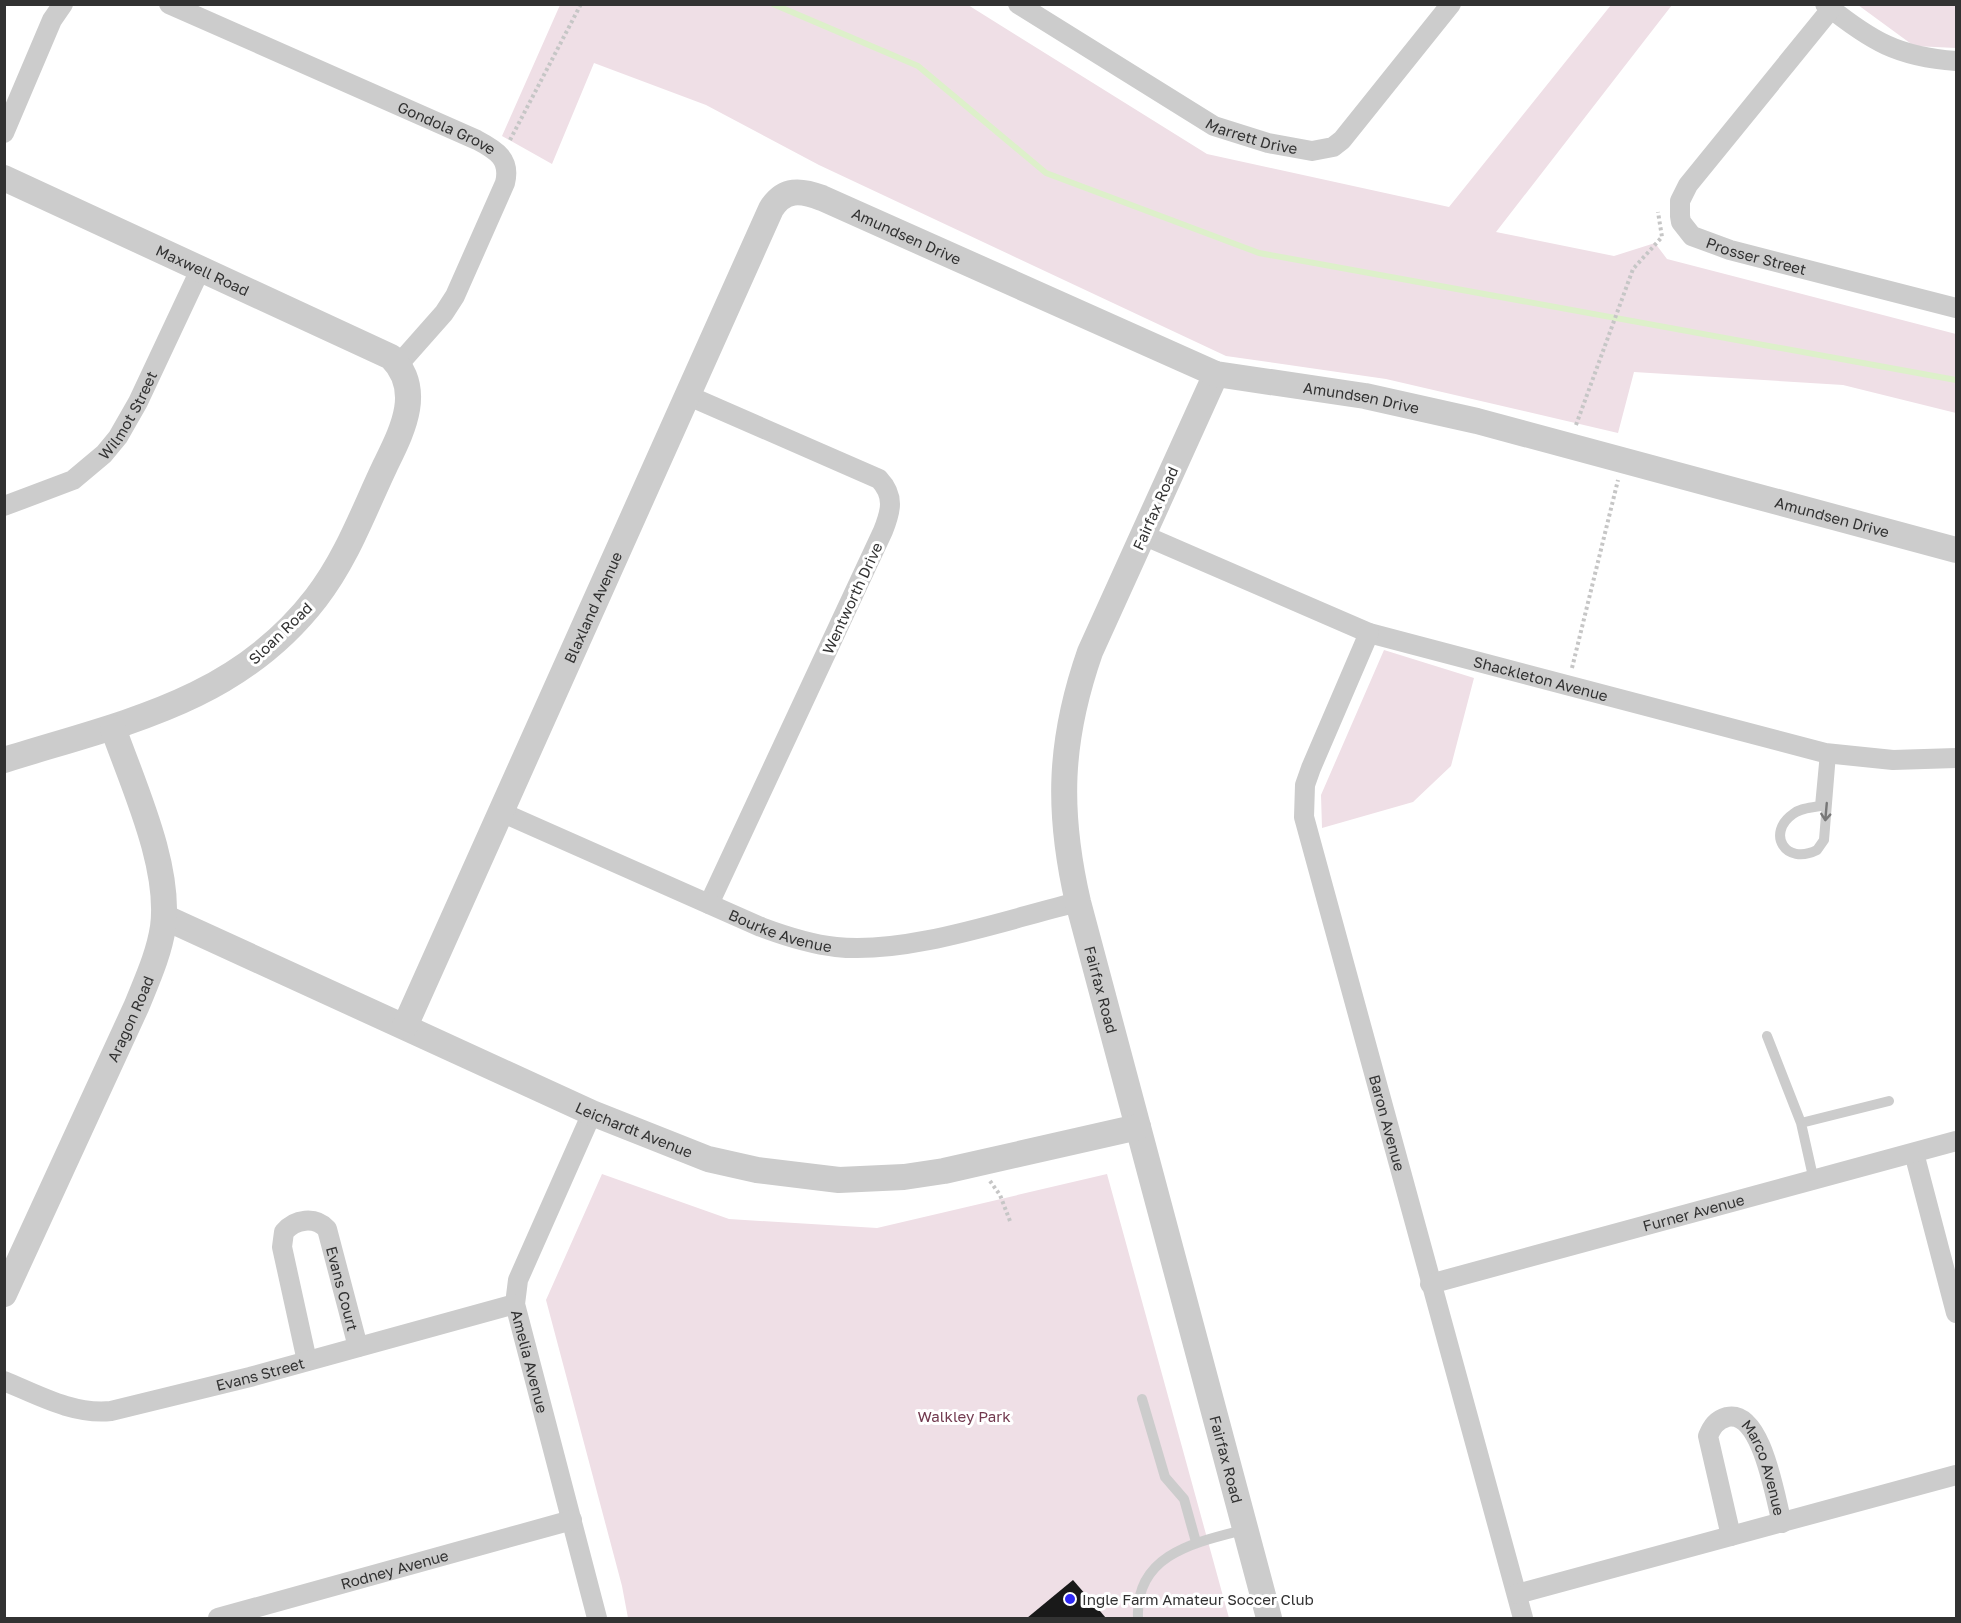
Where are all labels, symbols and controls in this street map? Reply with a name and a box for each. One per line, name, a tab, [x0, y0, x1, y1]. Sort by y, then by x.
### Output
street label: Gondola Grove	[395, 97, 500, 158]
street label: Marrett Drive	[1202, 114, 1299, 157]
street label: Amundsen Drive	[849, 204, 964, 268]
street label: Prosser Street	[1704, 233, 1808, 278]
street label: Maxwell Road	[153, 241, 252, 299]
street label: Wilmot Street	[94, 368, 160, 463]
street label: Amundsen Drive	[1302, 378, 1421, 417]
street label: Fairfax Road	[1129, 463, 1181, 553]
street label: Amundsen Drive	[1773, 493, 1892, 541]
street label: Wentworth Drive	[818, 539, 886, 657]
street label: Blaxland Avenue	[560, 548, 626, 666]
street label: Sloan Road	[244, 598, 316, 668]
street label: Shackleton Avenue	[1472, 652, 1610, 705]
one-way arrow	[1820, 802, 1831, 822]
street label: Bourke Avenue	[726, 905, 833, 955]
street label: Fairfax Road	[1081, 944, 1122, 1035]
street label: Aragon Road	[103, 973, 157, 1064]
street label: Baron Avenue	[1366, 1073, 1409, 1173]
street label: Leichardt Avenue	[573, 1098, 696, 1161]
street label: Furner Avenue	[1641, 1190, 1746, 1235]
street label: Evans Court	[323, 1244, 362, 1333]
street label: Amelia Avenue	[508, 1308, 552, 1415]
street label: Evans Street	[214, 1353, 306, 1394]
park label: Walkley Park	[917, 1407, 1011, 1425]
street label: Fairfax Road	[1206, 1413, 1247, 1505]
street label: Marco Avenue	[1738, 1416, 1789, 1517]
street label: Rodney Avenue	[338, 1546, 451, 1593]
place label: Ingle Farm Amateur Soccer Club	[1082, 1590, 1314, 1608]
marker: Ingle Farm Amateur Soccer Club	[1063, 1592, 1077, 1606]

